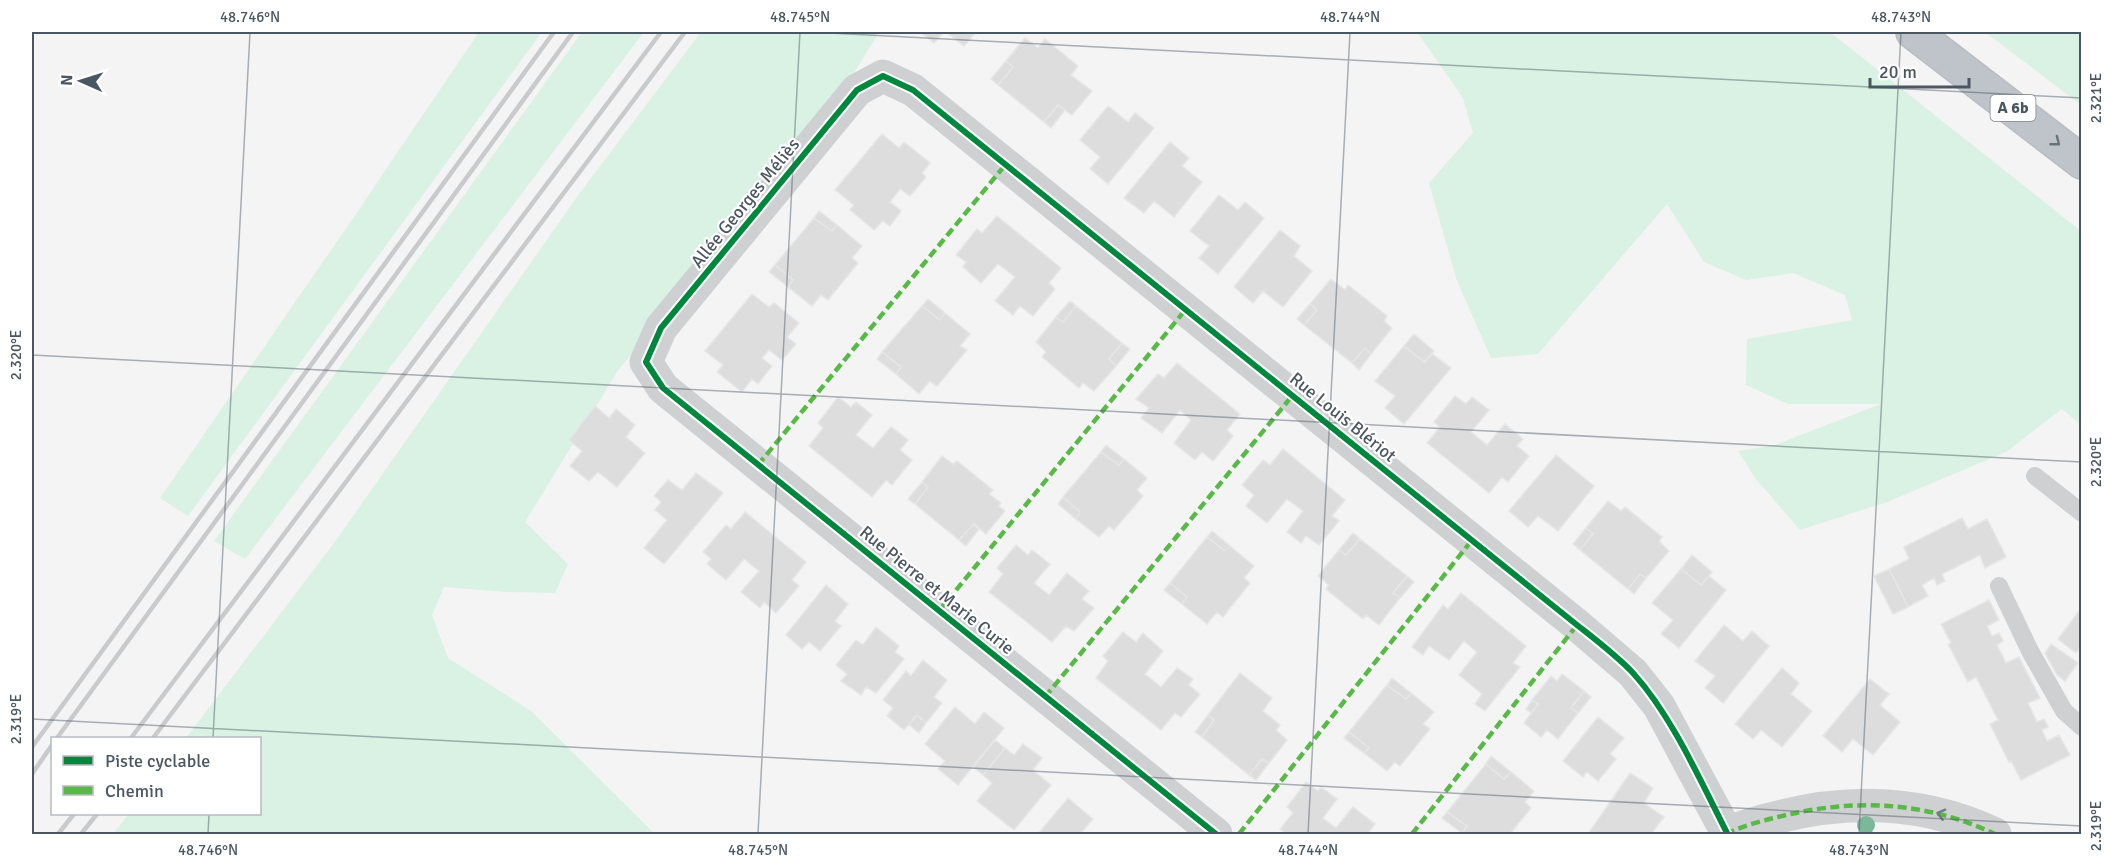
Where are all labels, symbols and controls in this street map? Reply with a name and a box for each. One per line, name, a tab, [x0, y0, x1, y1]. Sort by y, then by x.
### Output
text: 48.746°N	[220, 8, 280, 26]
text: 48.745°N	[770, 8, 830, 26]
text: 48.744°N	[1320, 8, 1380, 26]
text: 48.743°N	[1871, 8, 1931, 26]
north arrow	[51, 51, 111, 111]
scale bar	[1870, 51, 1969, 89]
text: 20 m	[1879, 61, 1917, 83]
text: 2.321°E	[2087, 73, 2105, 123]
text: N	[57, 74, 77, 86]
road number: A 6b	[1990, 95, 2036, 121]
street label: Allée Georges Méliès	[686, 134, 804, 272]
one-way arrow	[2050, 135, 2061, 146]
text: 2.320°E	[7, 330, 25, 380]
street label: Rue Louis Blériot	[1285, 367, 1401, 467]
text: 2.320°E	[2087, 437, 2105, 487]
street label: Rue Pierre et Marie Curie	[855, 521, 1019, 659]
text: 2.319°E	[7, 694, 25, 744]
legend	[51, 737, 261, 815]
text: Piste cyclable	[105, 750, 210, 772]
text: Chemin	[105, 780, 164, 802]
text: 2.319°E	[2087, 801, 2105, 851]
one-way arrow	[1936, 809, 1946, 822]
text: 48.746°N	[178, 841, 238, 859]
text: 48.745°N	[728, 841, 788, 859]
text: 48.744°N	[1278, 841, 1338, 859]
text: 48.743°N	[1829, 841, 1889, 859]

